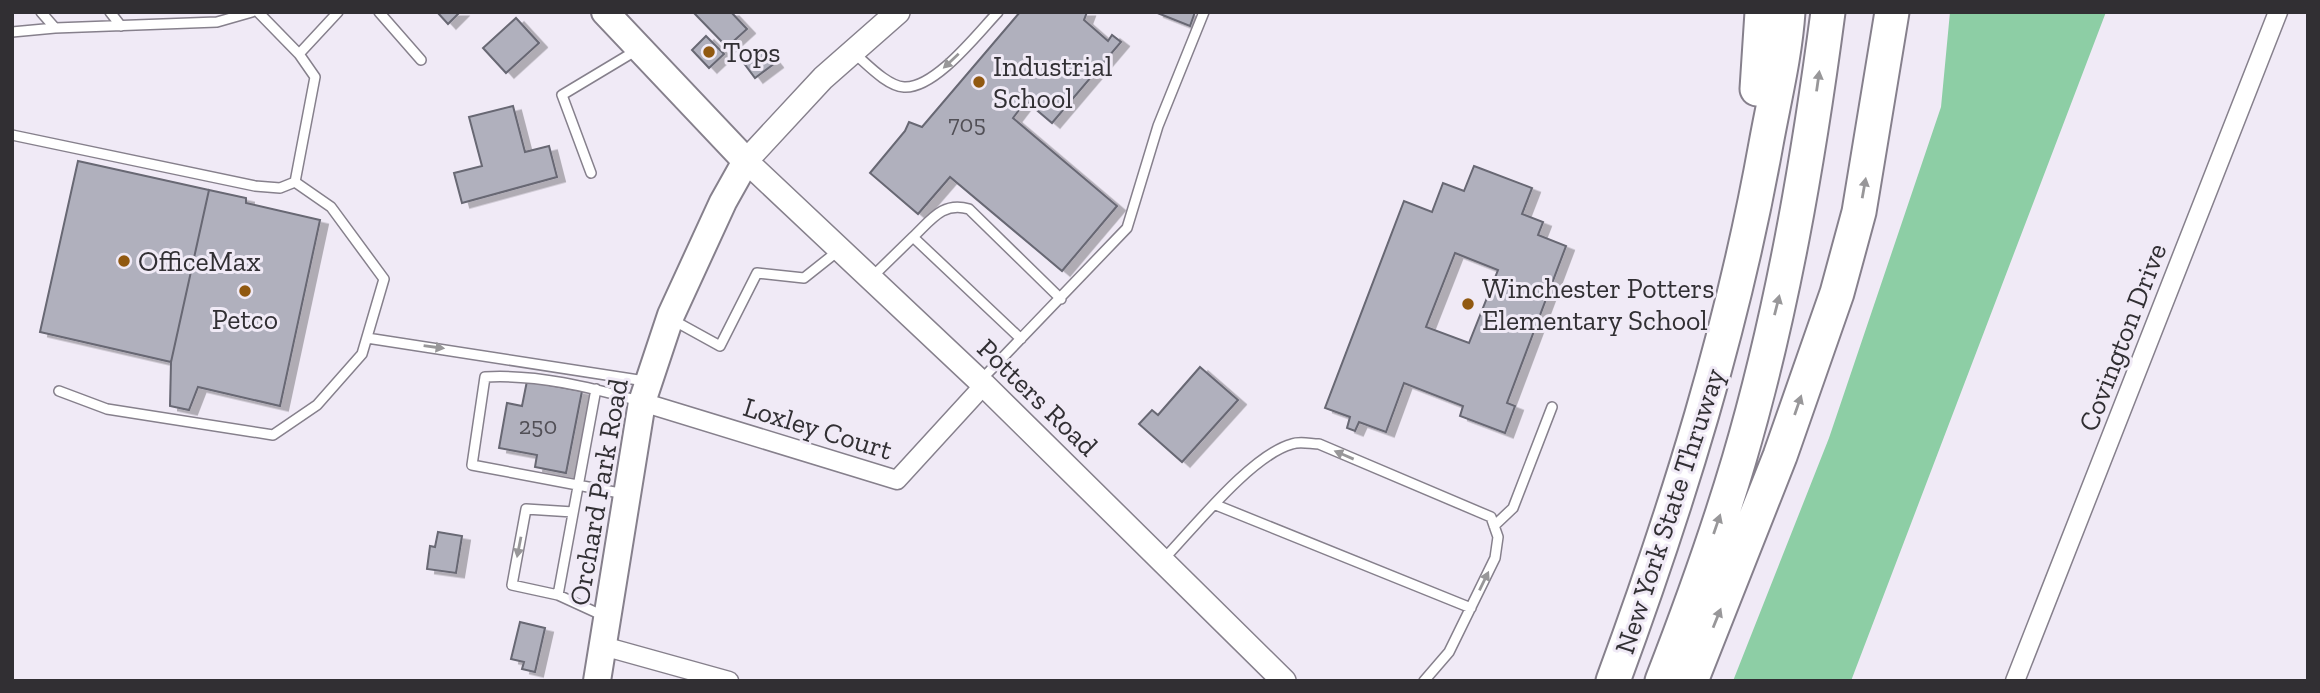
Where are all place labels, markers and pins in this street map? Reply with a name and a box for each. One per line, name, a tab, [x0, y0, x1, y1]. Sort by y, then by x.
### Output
place label: Tops	[723, 36, 781, 69]
marker: Tops	[701, 44, 717, 60]
place label: Industrial School	[993, 50, 1112, 115]
marker: Industrial School	[971, 74, 987, 90]
place label: OfficeMax	[138, 245, 261, 278]
marker: OfficeMax	[116, 253, 132, 269]
place label: Winchester Potters Elementary School	[1482, 272, 1715, 337]
marker: Petco	[237, 283, 253, 299]
marker: Winchester Potters Elementary School	[1460, 296, 1476, 312]
place label: Petco	[212, 303, 278, 336]

